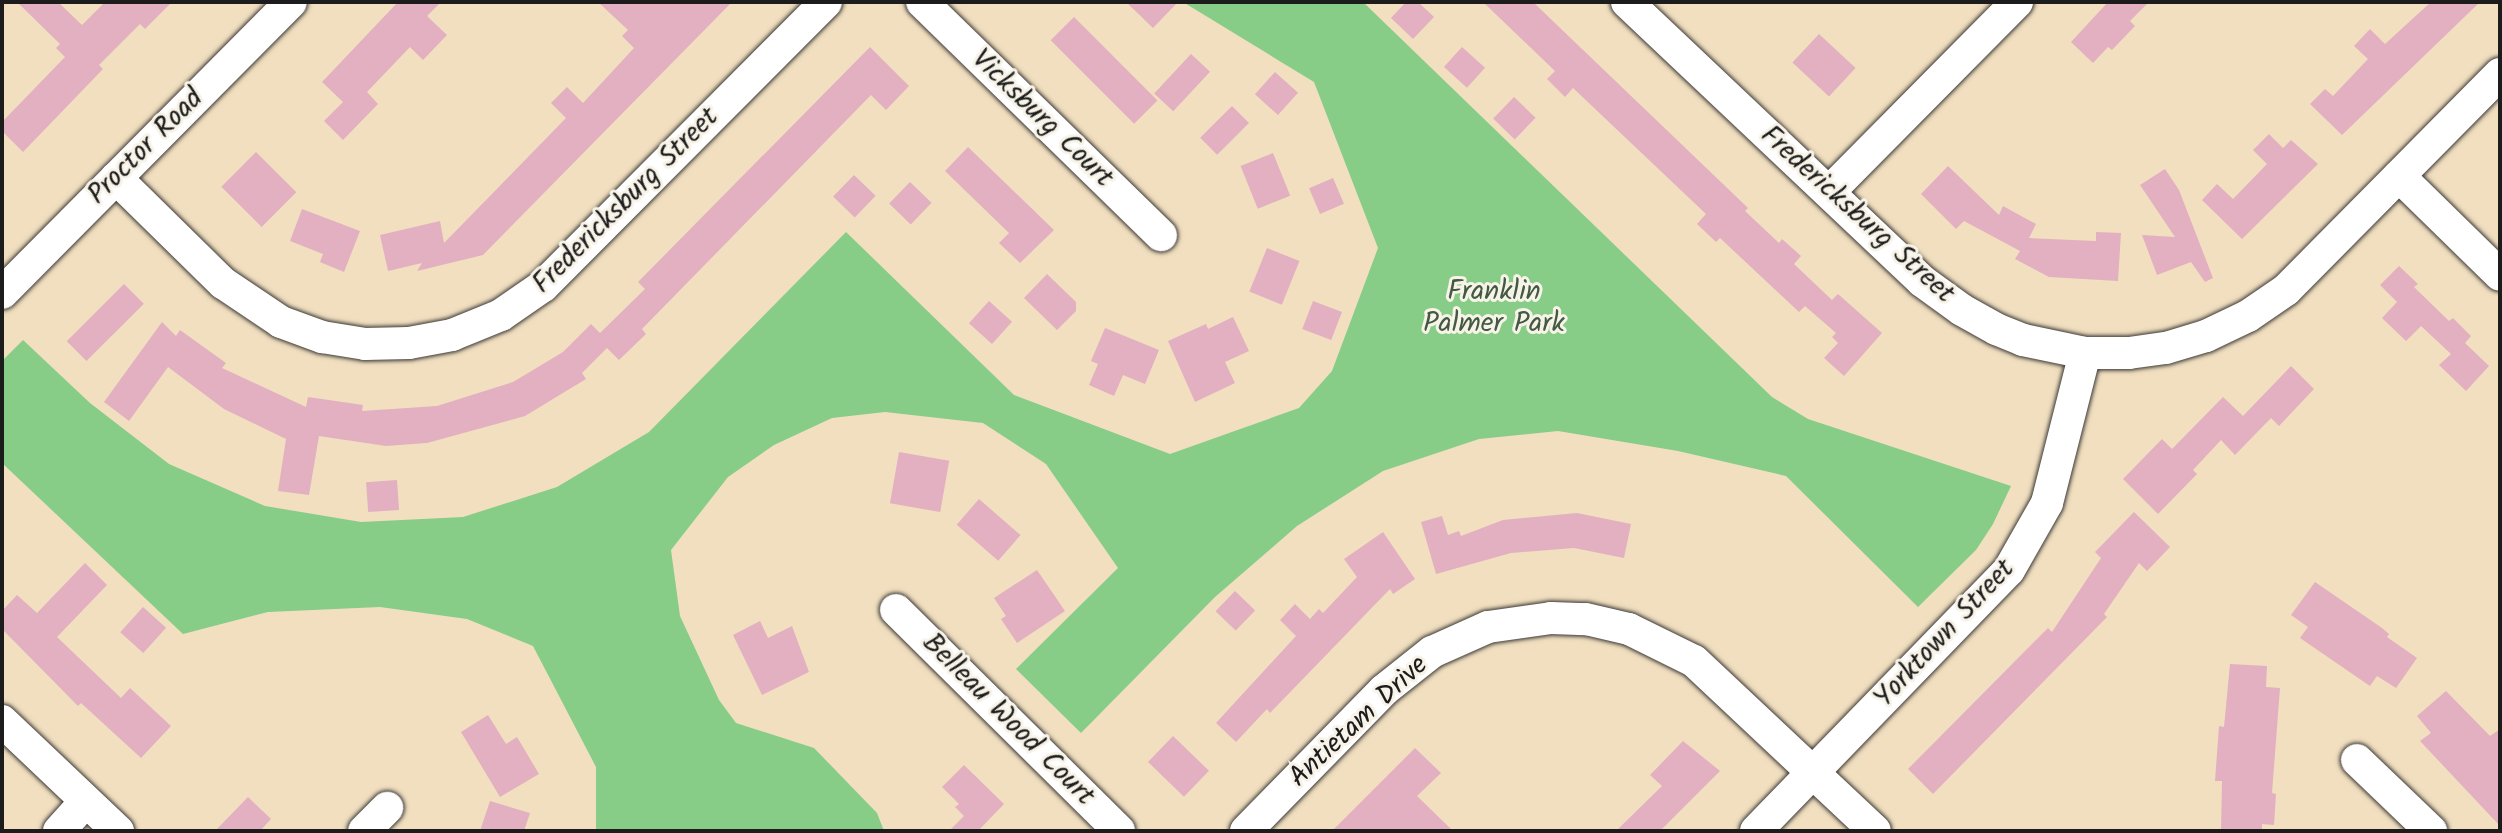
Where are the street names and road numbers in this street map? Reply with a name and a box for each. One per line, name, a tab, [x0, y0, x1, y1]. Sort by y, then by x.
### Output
street label: Vicksburg Court	[964, 43, 1120, 195]
street label: Proctor Road	[81, 82, 211, 212]
street label: Fredericksburg Street	[526, 101, 726, 301]
street label: Fredericksburg Street	[1753, 119, 1961, 311]
street label: Yorktown Street	[1868, 553, 2022, 715]
street label: Belleau Wood Court	[915, 627, 1101, 813]
street label: Antietam Drive	[1282, 649, 1436, 795]

